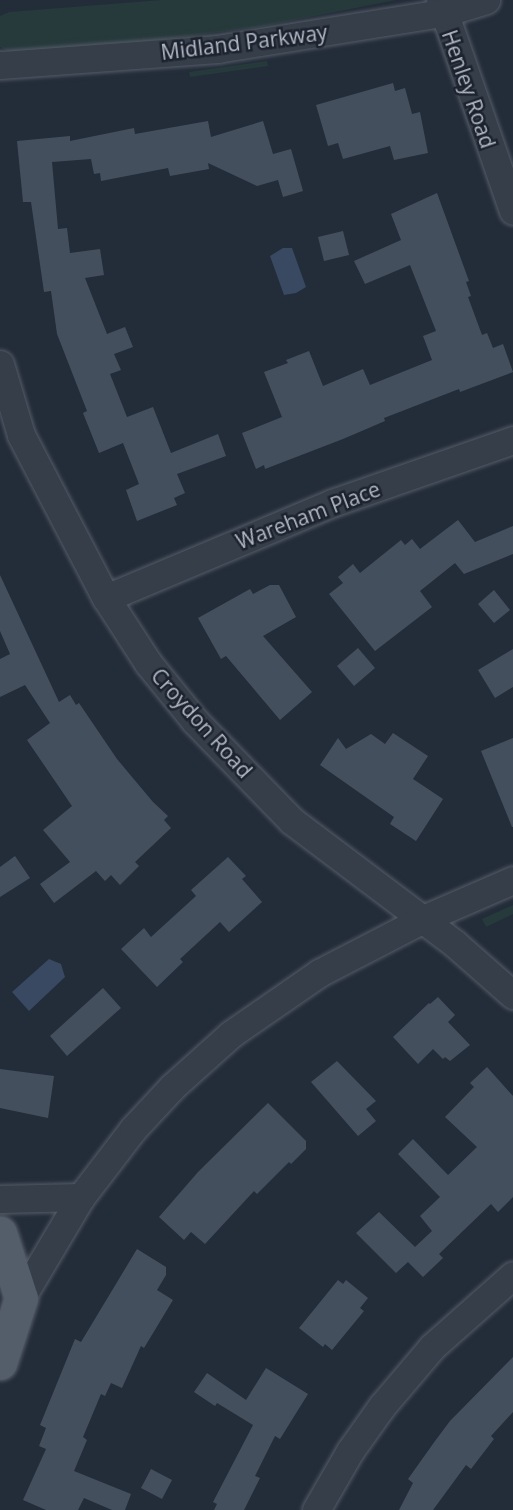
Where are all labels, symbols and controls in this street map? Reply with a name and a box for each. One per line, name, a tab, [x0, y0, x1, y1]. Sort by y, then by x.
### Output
street label: Midland Parkway	[159, 19, 329, 65]
street label: Henley Road	[437, 27, 501, 151]
street label: Wareham Place	[232, 476, 384, 554]
street label: Croydon Road	[146, 663, 258, 783]

